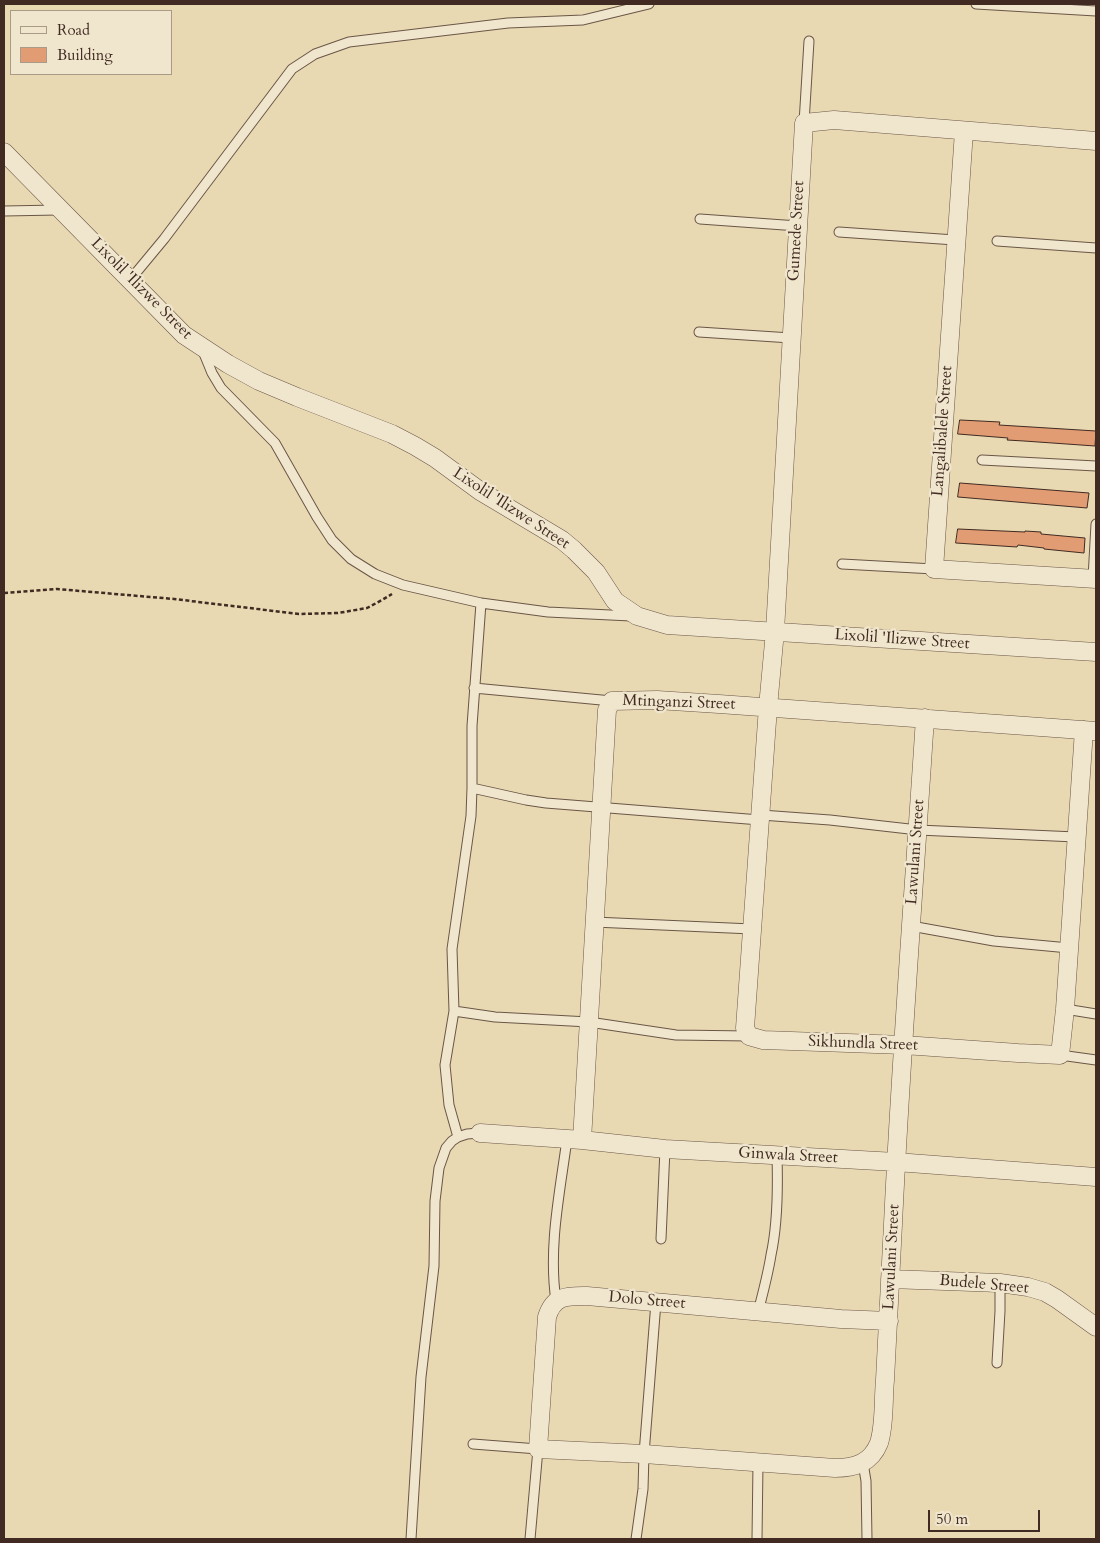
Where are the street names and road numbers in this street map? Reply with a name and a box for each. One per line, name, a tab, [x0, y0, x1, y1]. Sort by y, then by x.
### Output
street label: Gumede Street	[785, 180, 809, 282]
street label: Lixolil 'Ilizwe Street	[86, 234, 196, 344]
street label: Langalibalele Street	[929, 365, 957, 497]
street label: Lixolil 'Ilizwe Street	[449, 464, 573, 554]
street label: Lixolil 'Ilizwe Street	[834, 626, 970, 654]
street label: Mtinganzi Street	[622, 691, 736, 715]
street label: Lawulani Street	[903, 799, 929, 905]
street label: Sikhundla Street	[808, 1032, 918, 1056]
street label: Ginwala Street	[738, 1144, 838, 1168]
street label: Lawulani Street	[880, 1204, 904, 1310]
street label: Budele Street	[939, 1272, 1029, 1298]
street label: Dolo Street	[608, 1288, 686, 1314]

